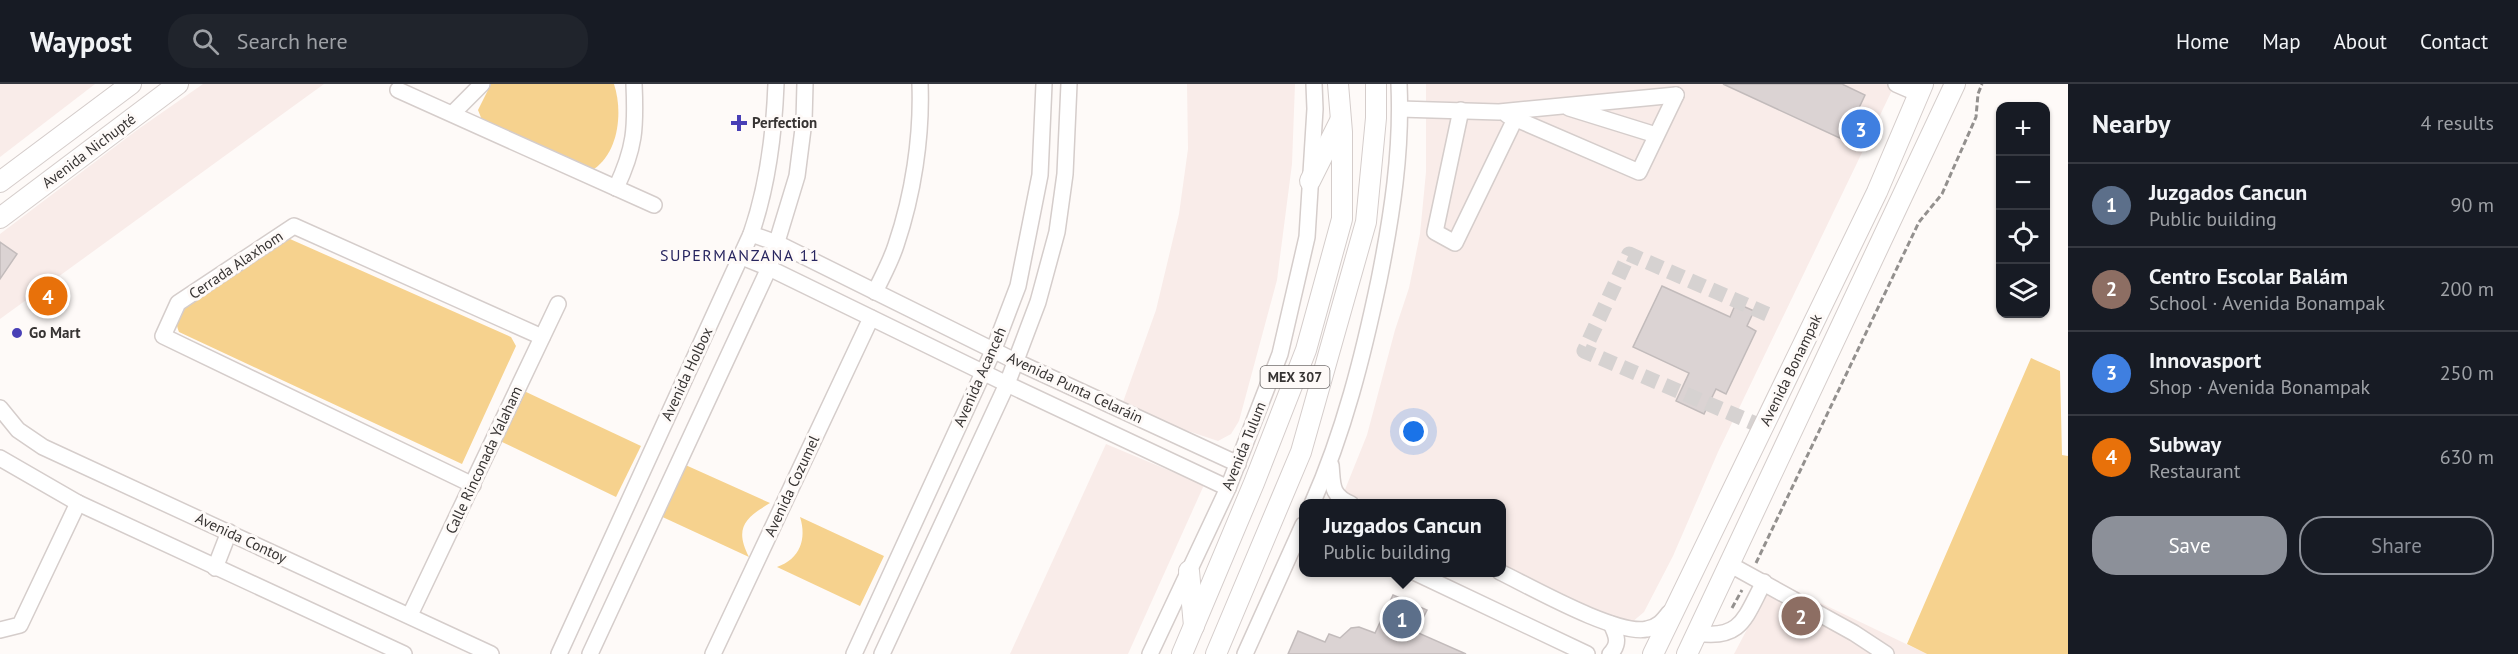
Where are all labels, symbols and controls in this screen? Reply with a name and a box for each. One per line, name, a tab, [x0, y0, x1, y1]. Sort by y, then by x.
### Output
search box	[168, 14, 588, 68]
text: Waypost	[30, 23, 132, 60]
icon: search	[189, 25, 222, 58]
text: Search here	[237, 27, 348, 55]
text: Home	[2176, 28, 2229, 55]
text: Map	[2262, 28, 2301, 55]
text: About	[2334, 28, 2387, 55]
text: Contact	[2420, 28, 2488, 55]
map controls	[1996, 102, 2050, 318]
button: +	[1996, 102, 2050, 156]
pin: 3	[1842, 106, 1880, 152]
text: Nearby	[2092, 107, 2170, 140]
street label: Avenida Nichupté	[38, 109, 139, 192]
text: 4 results	[2421, 110, 2494, 136]
place label: Perfection	[752, 113, 817, 132]
marker: Perfection	[730, 114, 748, 132]
button: −	[1996, 156, 2050, 210]
text: Juzgados Cancun	[2149, 178, 2307, 206]
text: 1	[2106, 192, 2117, 218]
text: 90 m	[2451, 192, 2494, 218]
text: Public building	[2149, 206, 2277, 232]
button: locate	[1996, 210, 2050, 264]
street label: Cerrada Alaxhom	[185, 226, 286, 303]
district label: SUPERMANZANA 11	[660, 245, 820, 265]
text: Centro Escolar Balám	[2149, 262, 2348, 290]
button: layers	[1996, 264, 2050, 318]
pin: 4	[28, 274, 68, 318]
text: 2	[2106, 276, 2117, 302]
text: 200 m	[2440, 276, 2494, 302]
text: School · Avenida Bonampak	[2149, 290, 2385, 316]
street label: Avenida Bonampak	[1755, 310, 1826, 429]
place label: Go Mart	[29, 323, 81, 342]
street label: Avenida Holbox	[657, 324, 717, 423]
street label: Avenida Acanceh	[949, 324, 1010, 430]
marker: Go Mart	[10, 326, 24, 340]
text: Innovasport	[2149, 346, 2261, 374]
street label: Avenida Punta Celaráin	[1004, 348, 1146, 427]
text: 3	[2106, 360, 2117, 386]
text: 250 m	[2440, 360, 2494, 386]
road number: MEX 307	[1260, 366, 1330, 388]
text: Shop · Avenida Bonampak	[2149, 374, 2370, 400]
street label: Calle Rinconada Yalaham	[441, 383, 526, 537]
street label: Avenida Tulum	[1217, 399, 1270, 493]
your location	[1399, 417, 1428, 446]
text: Subway	[2149, 430, 2221, 458]
street label: Avenida Cozumel	[760, 432, 824, 539]
text: 4	[2106, 444, 2117, 470]
text: 630 m	[2440, 444, 2494, 470]
text: Restaurant	[2149, 458, 2240, 484]
popup	[1299, 499, 1506, 577]
street label: Avenida Contoy	[192, 508, 290, 567]
text: Juzgados Cancun	[1323, 511, 1482, 539]
button: Save	[2092, 516, 2287, 575]
button: Share	[2299, 516, 2494, 575]
text: Public building	[1323, 539, 1451, 565]
pin: 2	[1782, 594, 1820, 638]
pin: 1	[1382, 596, 1422, 642]

